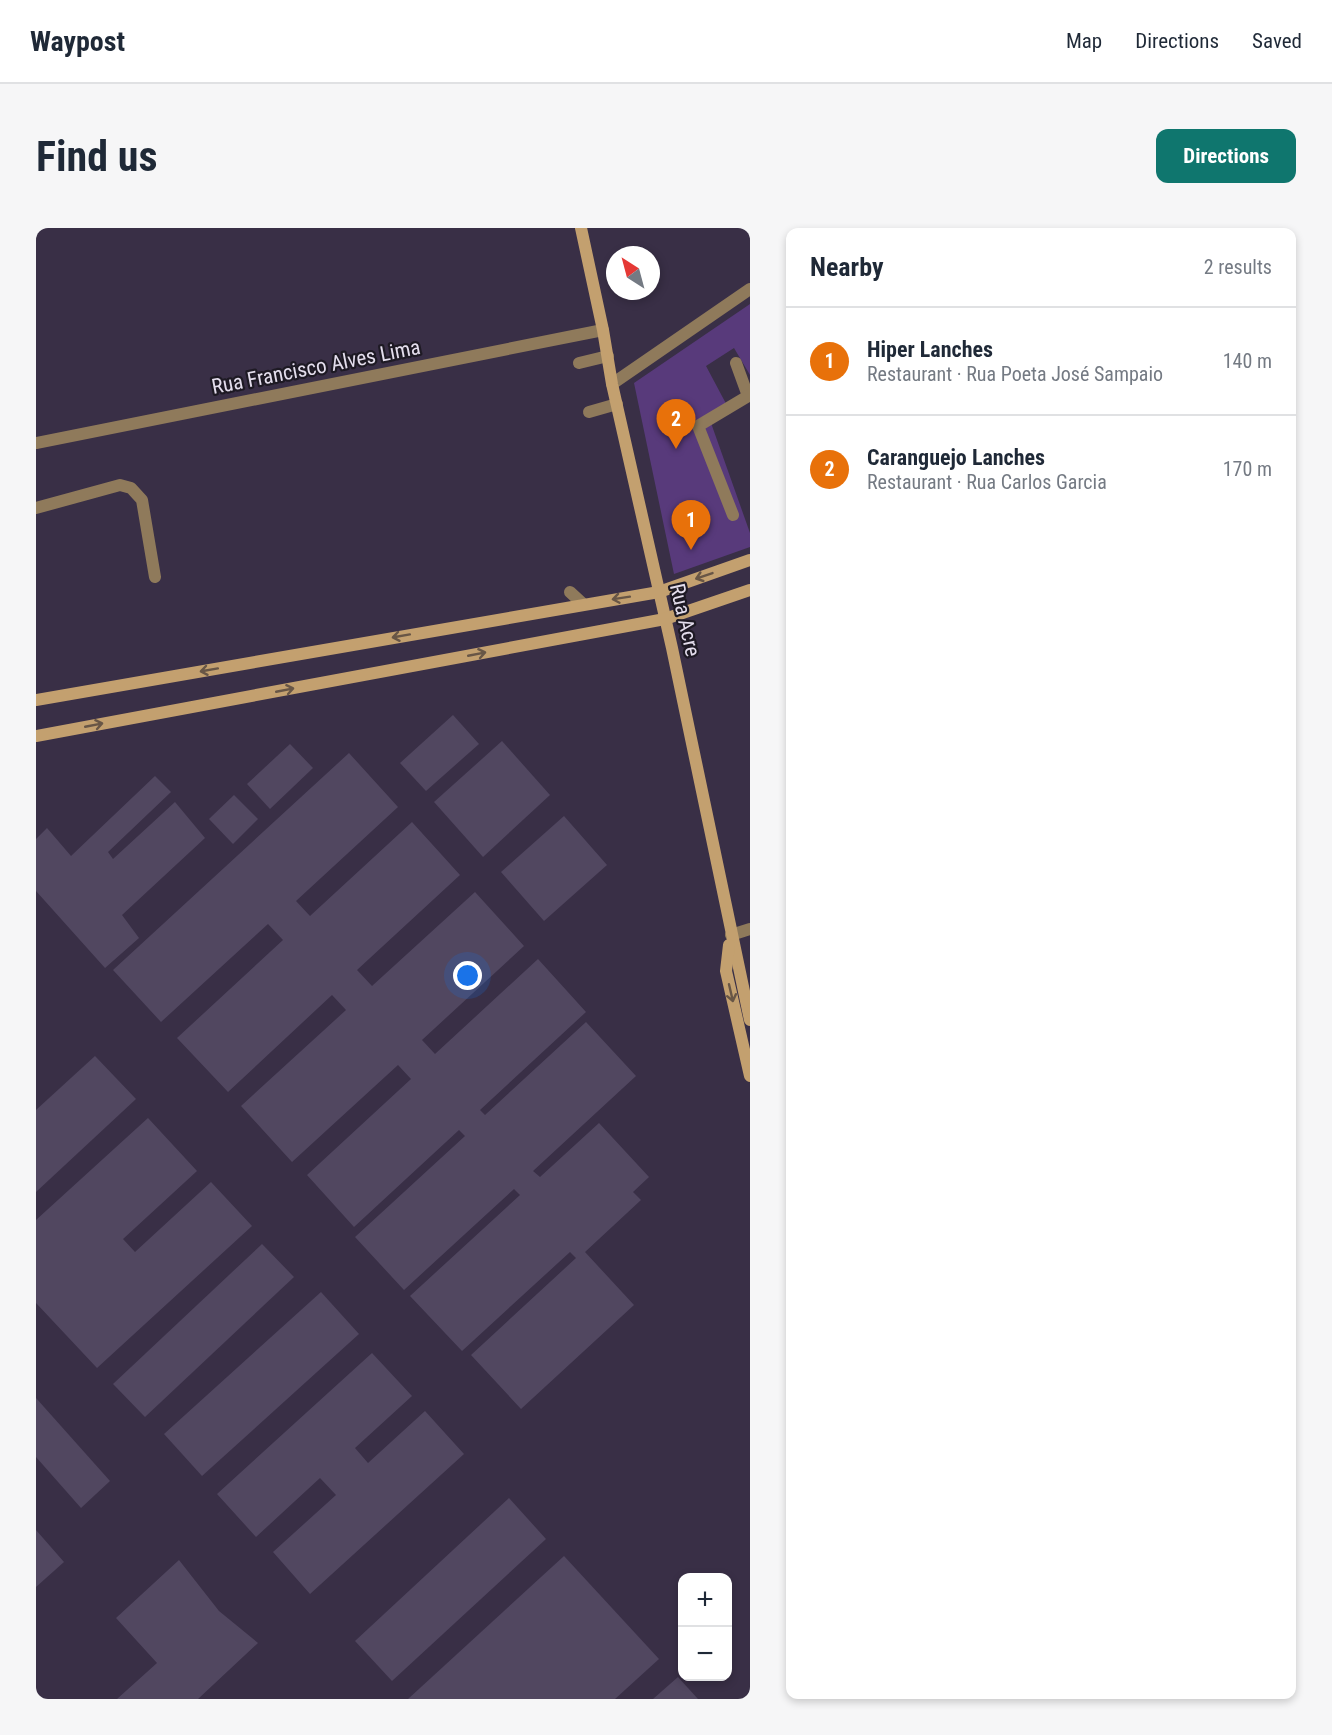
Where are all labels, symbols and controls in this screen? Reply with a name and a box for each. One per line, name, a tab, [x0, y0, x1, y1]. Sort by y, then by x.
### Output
text: Waypost	[30, 25, 125, 58]
text: Map	[1066, 29, 1102, 53]
text: Directions	[1135, 29, 1219, 53]
text: Saved	[1252, 29, 1302, 53]
button: Directions	[1156, 129, 1296, 183]
text: Find us	[36, 132, 157, 181]
north arrow	[606, 246, 660, 300]
text: Nearby	[810, 252, 884, 282]
text: 2 results	[1204, 255, 1272, 279]
street label: Rua Francisco Alves Lima	[210, 335, 422, 399]
text: Hiper Lanches	[867, 337, 993, 362]
text: 1	[824, 349, 835, 373]
text: 140 m	[1223, 349, 1272, 373]
text: Restaurant · Rua Poeta José Sampaio	[867, 362, 1163, 386]
pin: 2	[656, 400, 696, 449]
text: Caranguejo Lanches	[867, 445, 1045, 470]
text: 2	[824, 457, 835, 481]
text: 170 m	[1223, 457, 1272, 481]
text: Restaurant · Rua Carlos Garcia	[867, 470, 1107, 494]
pin: 1	[672, 500, 710, 550]
one-way arrow	[696, 572, 714, 583]
street label: Rua Acre	[665, 581, 705, 659]
one-way arrow	[611, 593, 631, 604]
one-way arrow	[392, 631, 411, 642]
one-way arrow	[467, 648, 486, 659]
one-way arrow	[200, 665, 219, 676]
one-way arrow	[275, 684, 295, 695]
one-way arrow	[83, 719, 103, 730]
your location	[453, 961, 482, 990]
one-way arrow	[726, 982, 737, 1002]
map controls	[678, 1573, 732, 1681]
button: +	[678, 1573, 732, 1627]
button: −	[678, 1627, 732, 1681]

